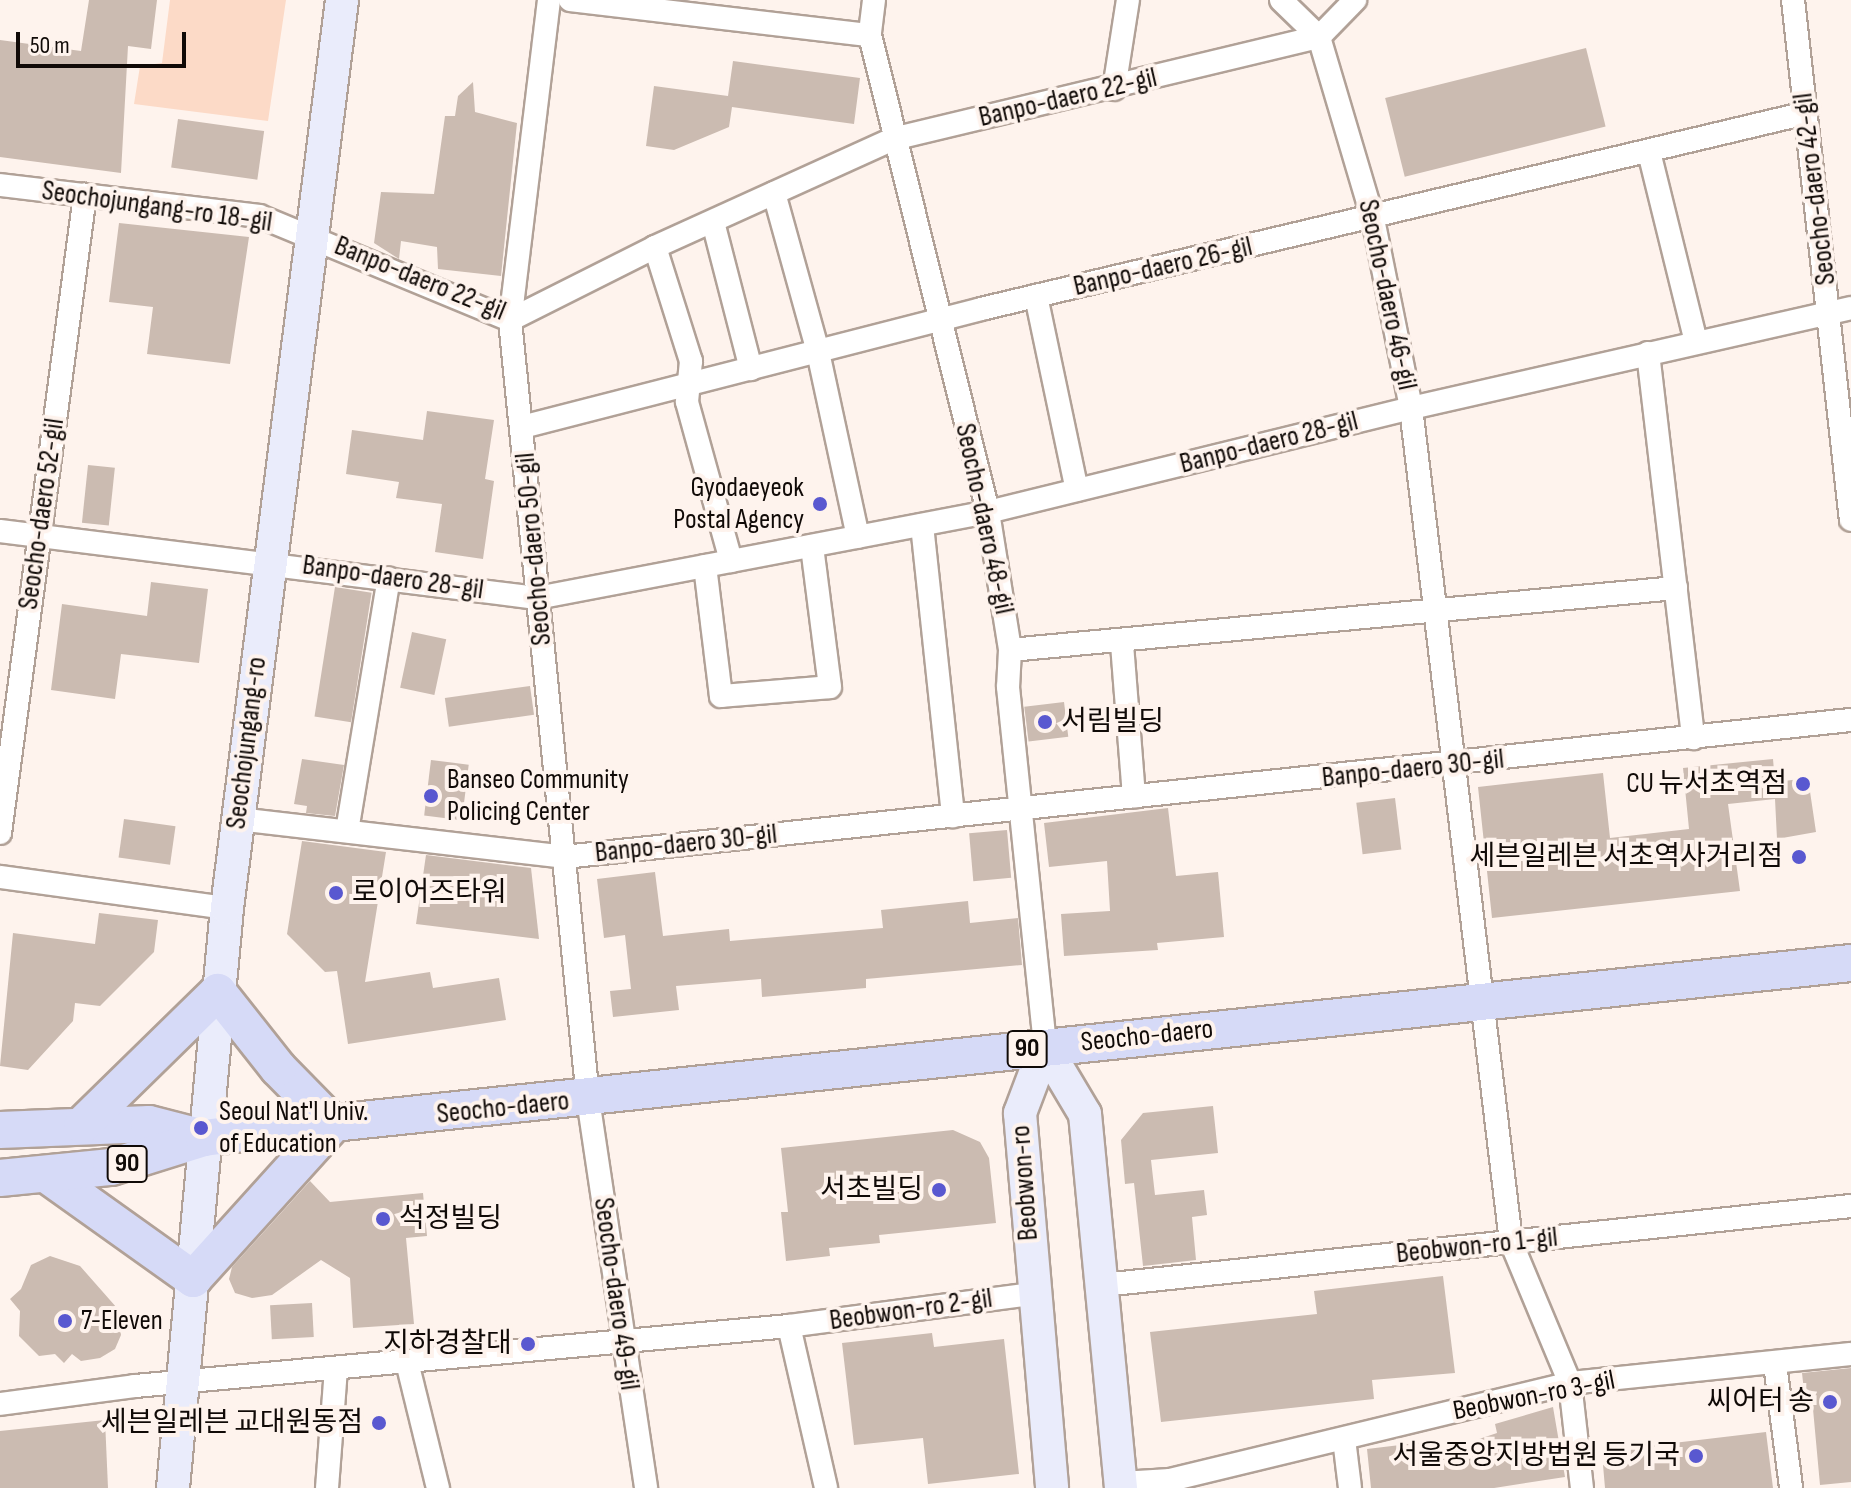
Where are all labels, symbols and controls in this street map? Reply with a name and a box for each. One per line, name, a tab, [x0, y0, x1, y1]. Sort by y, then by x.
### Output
scale bar	[20, 16, 190, 66]
text: 50 m	[30, 31, 70, 60]
street label: Banpo-daero 22-gil	[976, 61, 1160, 135]
street label: Seocho-daero 42-gil	[1787, 91, 1843, 287]
street label: Seochojungang-ro 18-gil	[40, 174, 274, 240]
street label: Seocho-daero 46-gil	[1350, 197, 1424, 393]
street label: Banpo-daero 22-gil	[329, 229, 511, 329]
street label: Banpo-daero 26-gil	[1070, 230, 1256, 304]
street label: Banpo-daero 28-gil	[1176, 405, 1362, 481]
street label: Seocho-daero 52-gil	[12, 416, 72, 612]
street label: Seocho-daero 48-gil	[947, 421, 1021, 617]
street label: Seocho-daero 50-gil	[509, 451, 559, 647]
place label: Gyodaeyeok Postal Agency	[673, 471, 804, 537]
marker: Gyodaeyeok Postal Agency	[811, 495, 829, 513]
street label: Banpo-daero 28-gil	[300, 549, 486, 607]
street label: Seochojungang-ro	[220, 655, 274, 831]
place label: 서림빌딩	[1061, 705, 1164, 739]
marker: 서림빌딩	[1036, 713, 1054, 731]
street label: Banpo-daero 30-gil	[1320, 743, 1506, 795]
place label: Banseo Community Policing Center	[447, 763, 629, 829]
place label: CU 뉴서초역점	[1626, 767, 1787, 801]
marker: CU 뉴서초역점	[1794, 775, 1812, 793]
marker: Banseo Community Policing Center	[422, 787, 440, 805]
street label: Banpo-daero 30-gil	[593, 818, 779, 870]
place label: 세븐일레븐 서초역사거리점	[1469, 840, 1783, 874]
marker: 세븐일레븐 서초역사거리점	[1790, 848, 1808, 866]
place label: 로이어즈타워	[352, 876, 507, 910]
marker: 로이어즈타워	[327, 884, 345, 902]
street label: Seocho-daero	[1079, 1012, 1215, 1060]
road number: 90	[1005, 1027, 1049, 1071]
street label: Seocho-daero	[435, 1084, 571, 1132]
place label: Seoul Nat'l Univ. of Education	[219, 1095, 368, 1161]
marker: Seoul Nat'l Univ. of Education	[190, 1117, 212, 1139]
street label: Beobwon-ro	[1004, 1124, 1046, 1242]
road number: 90	[105, 1142, 149, 1186]
place label: 서초빌딩	[820, 1173, 923, 1207]
marker: 서초빌딩	[930, 1181, 948, 1199]
street label: Seocho-daero 49-gil	[586, 1196, 646, 1392]
place label: 석정빌딩	[399, 1202, 502, 1236]
marker: 석정빌딩	[374, 1210, 392, 1228]
street label: Beobwon-ro 1-gil	[1395, 1221, 1559, 1271]
street label: Beobwon-ro 2-gil	[827, 1282, 995, 1338]
place label: 7-Eleven	[81, 1304, 163, 1338]
marker: 7-Eleven	[56, 1312, 74, 1330]
place label: 지하경찰대	[383, 1327, 512, 1361]
marker: 지하경찰대	[519, 1335, 537, 1353]
street label: Beobwon-ro 3-gil	[1450, 1364, 1618, 1428]
place label: 씨어터 송	[1707, 1385, 1814, 1419]
marker: 씨어터 송	[1821, 1393, 1839, 1411]
place label: 세븐일레븐 교대원동점	[101, 1406, 363, 1440]
marker: 세븐일레븐 교대원동점	[370, 1414, 388, 1432]
place label: 서울중앙지방법원 등기국	[1392, 1439, 1680, 1473]
marker: 서울중앙지방법원 등기국	[1687, 1447, 1705, 1465]

